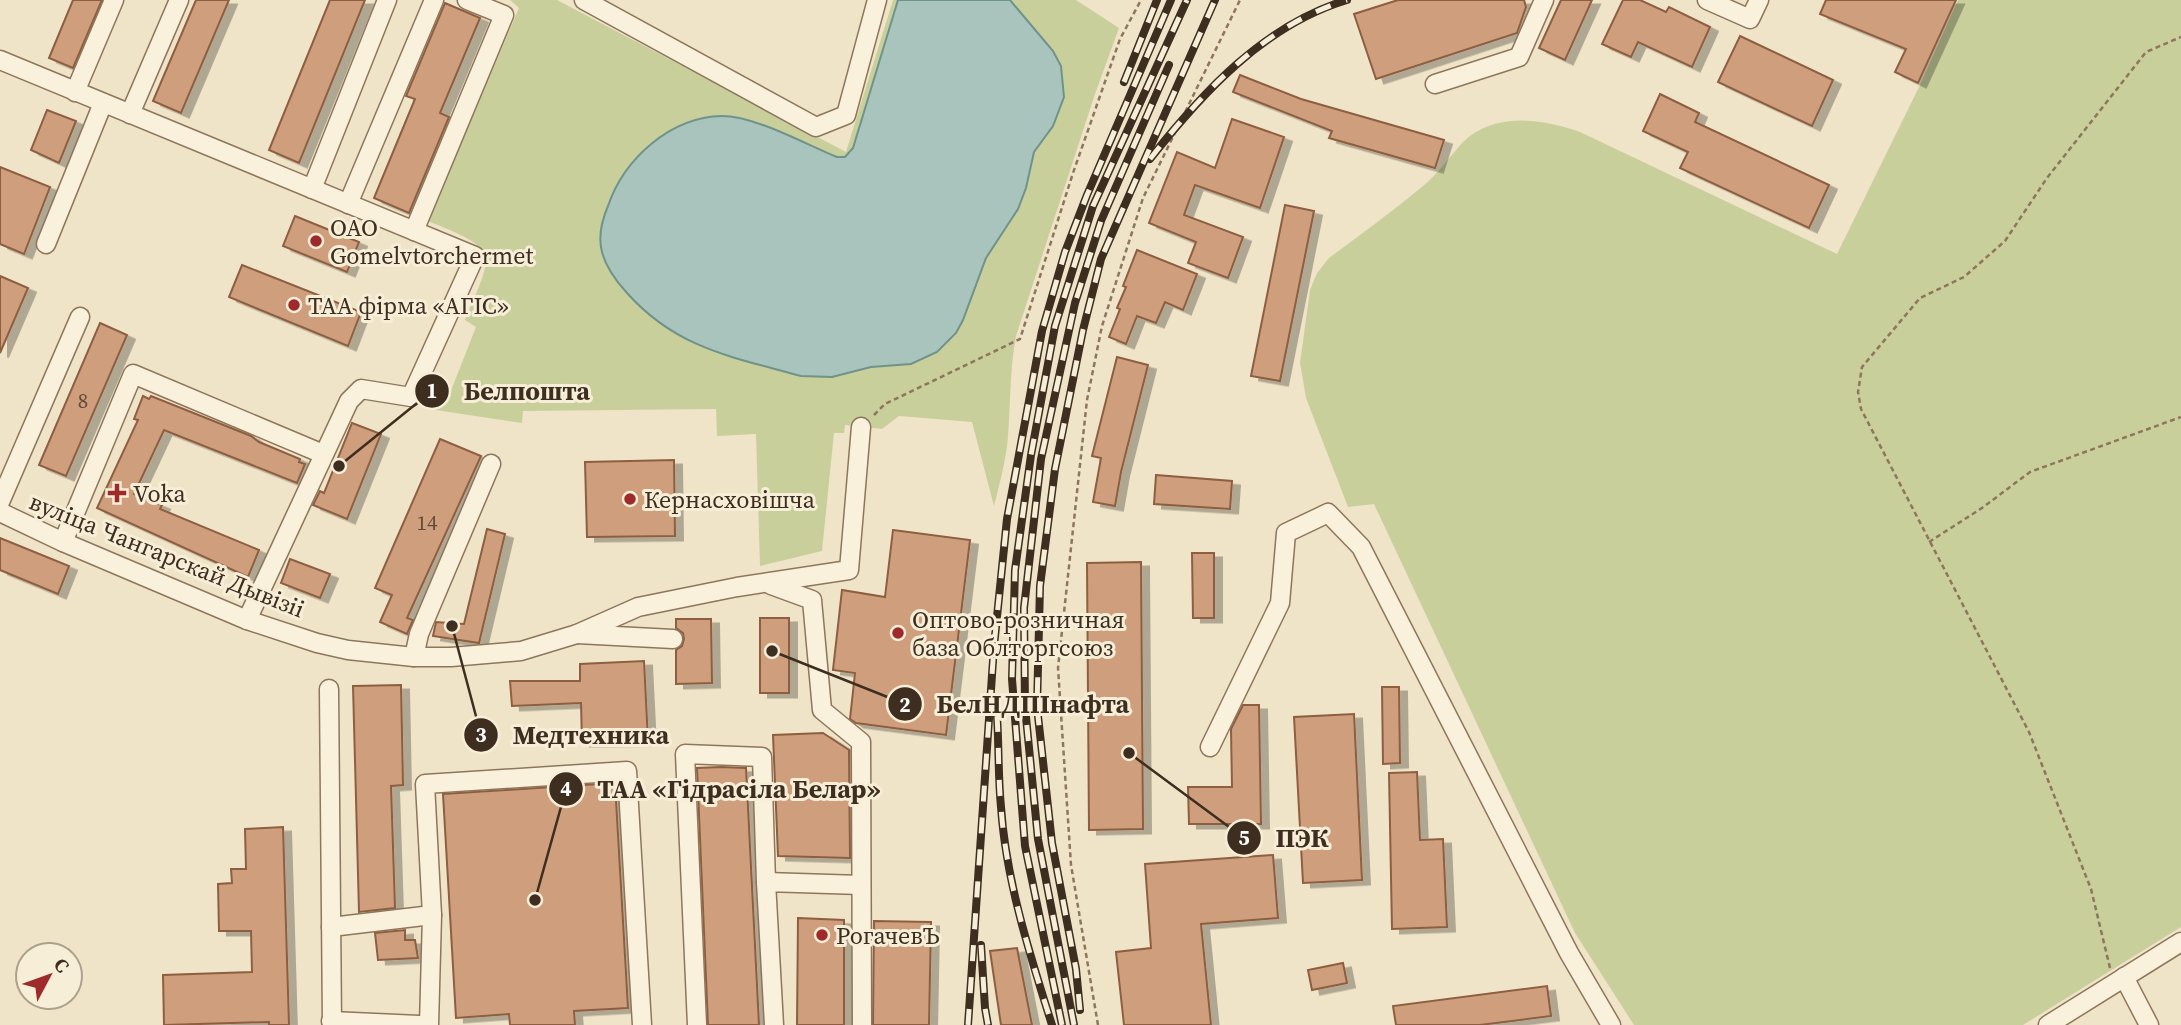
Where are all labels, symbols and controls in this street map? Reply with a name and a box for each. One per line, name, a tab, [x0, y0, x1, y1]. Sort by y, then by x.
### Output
place label: OAO Gomelvtorchermet	[330, 211, 533, 272]
marker: OAO Gomelvtorchermet	[308, 233, 324, 249]
place label: ТАА фірма «АГІС»	[308, 289, 509, 322]
marker: ТАА фірма «АГІС»	[286, 297, 302, 313]
callout: Белпошта	[415, 368, 604, 415]
text: Белпошта	[464, 373, 590, 409]
text: 1	[426, 376, 438, 405]
house number: 8	[78, 386, 88, 415]
place label: Voka	[133, 477, 187, 510]
marker: Voka	[107, 483, 127, 503]
place label: Кернасховішча	[644, 483, 816, 516]
street label: вуліца Чангарскай Дывізіі	[25, 485, 309, 625]
marker: Кернасховішча	[622, 491, 638, 507]
house number: 14	[417, 508, 438, 537]
place label: Оптово-розничная база Облторгсоюз	[912, 603, 1125, 664]
marker: Оптово-розничная база Облторгсоюз	[890, 625, 906, 641]
callout: БелНДПІнафта	[888, 681, 1143, 728]
text: БелНДПІнафта	[937, 686, 1130, 722]
text: 2	[899, 690, 911, 719]
callout: Медтехника	[463, 711, 683, 758]
text: Медтехника	[513, 717, 669, 753]
text: 3	[475, 720, 487, 749]
callout: ТАА «Гідрасіла Белар»	[548, 765, 895, 812]
text: ТАА «Гідрасіла Белар»	[597, 771, 881, 807]
text: 4	[560, 774, 572, 803]
callout: ПЭК	[1226, 814, 1343, 861]
text: ПЭК	[1275, 820, 1329, 856]
text: 5	[1238, 823, 1250, 852]
place label: РогачевЪ	[836, 919, 940, 952]
marker: РогачевЪ	[814, 927, 830, 943]
north arrow	[14, 941, 84, 1011]
text: С	[48, 952, 76, 978]

